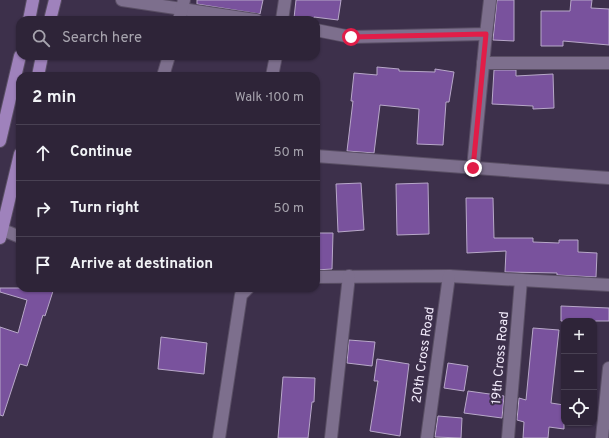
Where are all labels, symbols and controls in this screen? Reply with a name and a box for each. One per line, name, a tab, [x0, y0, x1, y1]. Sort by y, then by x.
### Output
search box	[16, 16, 320, 60]
icon: search	[30, 27, 52, 49]
route start	[342, 28, 360, 46]
text: Search here	[62, 29, 142, 48]
text: 2 min	[32, 87, 76, 109]
text: Walk · 100 m	[235, 90, 304, 106]
icon: ahead	[32, 142, 54, 164]
text: Continue	[70, 143, 132, 162]
text: 50 m	[274, 145, 304, 161]
route end	[464, 159, 482, 177]
icon: right	[32, 198, 54, 220]
text: Turn right	[70, 199, 139, 218]
text: 50 m	[274, 201, 304, 217]
icon: arrive	[32, 254, 54, 276]
text: Arrive at destination	[70, 255, 213, 274]
street label: 20th Cross Road	[409, 306, 439, 404]
street label: 19th Cross Road	[489, 311, 513, 405]
map controls	[561, 318, 597, 426]
button: +	[561, 318, 597, 354]
button: −	[561, 354, 597, 390]
button: locate	[561, 390, 597, 426]

